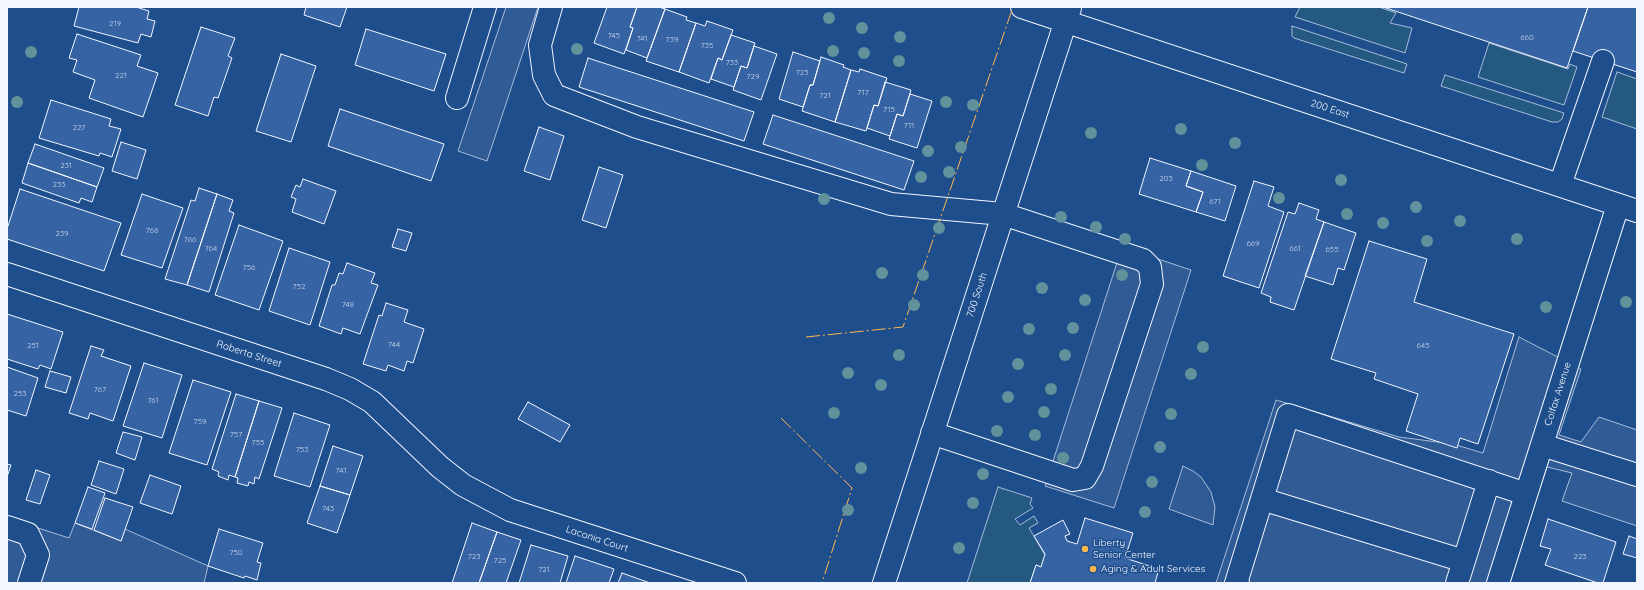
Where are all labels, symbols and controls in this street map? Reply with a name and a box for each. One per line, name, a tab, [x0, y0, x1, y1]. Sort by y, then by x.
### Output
house number: 219	[109, 19, 121, 29]
house number: 745	[608, 31, 620, 41]
house number: 660	[1520, 33, 1534, 43]
house number: 741	[637, 34, 647, 44]
house number: 739	[666, 35, 678, 45]
house number: 735	[701, 41, 713, 51]
house number: 733	[726, 58, 738, 68]
house number: 723	[796, 68, 808, 78]
house number: 221	[115, 71, 127, 81]
house number: 729	[747, 72, 759, 82]
house number: 717	[857, 88, 869, 98]
house number: 721	[819, 91, 831, 101]
street label: 200 East	[1309, 97, 1351, 121]
house number: 715	[883, 105, 895, 115]
house number: 711	[904, 121, 914, 131]
house number: 227	[73, 123, 85, 133]
house number: 231	[60, 161, 72, 171]
house number: 203	[1159, 174, 1173, 184]
house number: 233	[53, 180, 65, 190]
house number: 671	[1209, 197, 1221, 207]
house number: 768	[146, 226, 158, 236]
house number: 239	[55, 229, 69, 239]
house number: 766	[184, 235, 196, 245]
house number: 669	[1246, 239, 1260, 249]
house number: 764	[205, 244, 217, 254]
house number: 661	[1289, 244, 1301, 254]
house number: 655	[1325, 245, 1339, 255]
house number: 756	[243, 263, 255, 273]
street label: 700 South	[964, 271, 990, 319]
house number: 752	[293, 282, 305, 292]
house number: 748	[342, 300, 354, 310]
street label: Roberta Street	[215, 338, 283, 370]
house number: 744	[388, 340, 400, 350]
house number: 251	[27, 341, 39, 351]
house number: 645	[1416, 341, 1430, 351]
street label: Colfax Avenue	[1542, 361, 1574, 427]
house number: 767	[94, 385, 106, 395]
house number: 253	[14, 389, 26, 399]
house number: 761	[147, 396, 159, 406]
house number: 759	[194, 417, 206, 427]
house number: 757	[230, 430, 242, 440]
house number: 755	[252, 438, 264, 448]
house number: 753	[296, 445, 308, 455]
house number: 741	[336, 466, 346, 476]
house number: 743	[322, 504, 334, 514]
street label: Laconia Court	[564, 523, 630, 555]
place label: Liberty Senior Center	[1093, 537, 1156, 560]
marker: Liberty Senior Center	[1080, 544, 1090, 554]
house number: 750	[229, 548, 243, 558]
house number: 723	[468, 552, 480, 562]
house number: 223	[1573, 552, 1587, 562]
house number: 725	[494, 556, 506, 566]
place label: Aging & Adult Services	[1101, 563, 1205, 575]
marker: Aging & Adult Services	[1088, 564, 1098, 574]
house number: 721	[538, 565, 550, 575]

